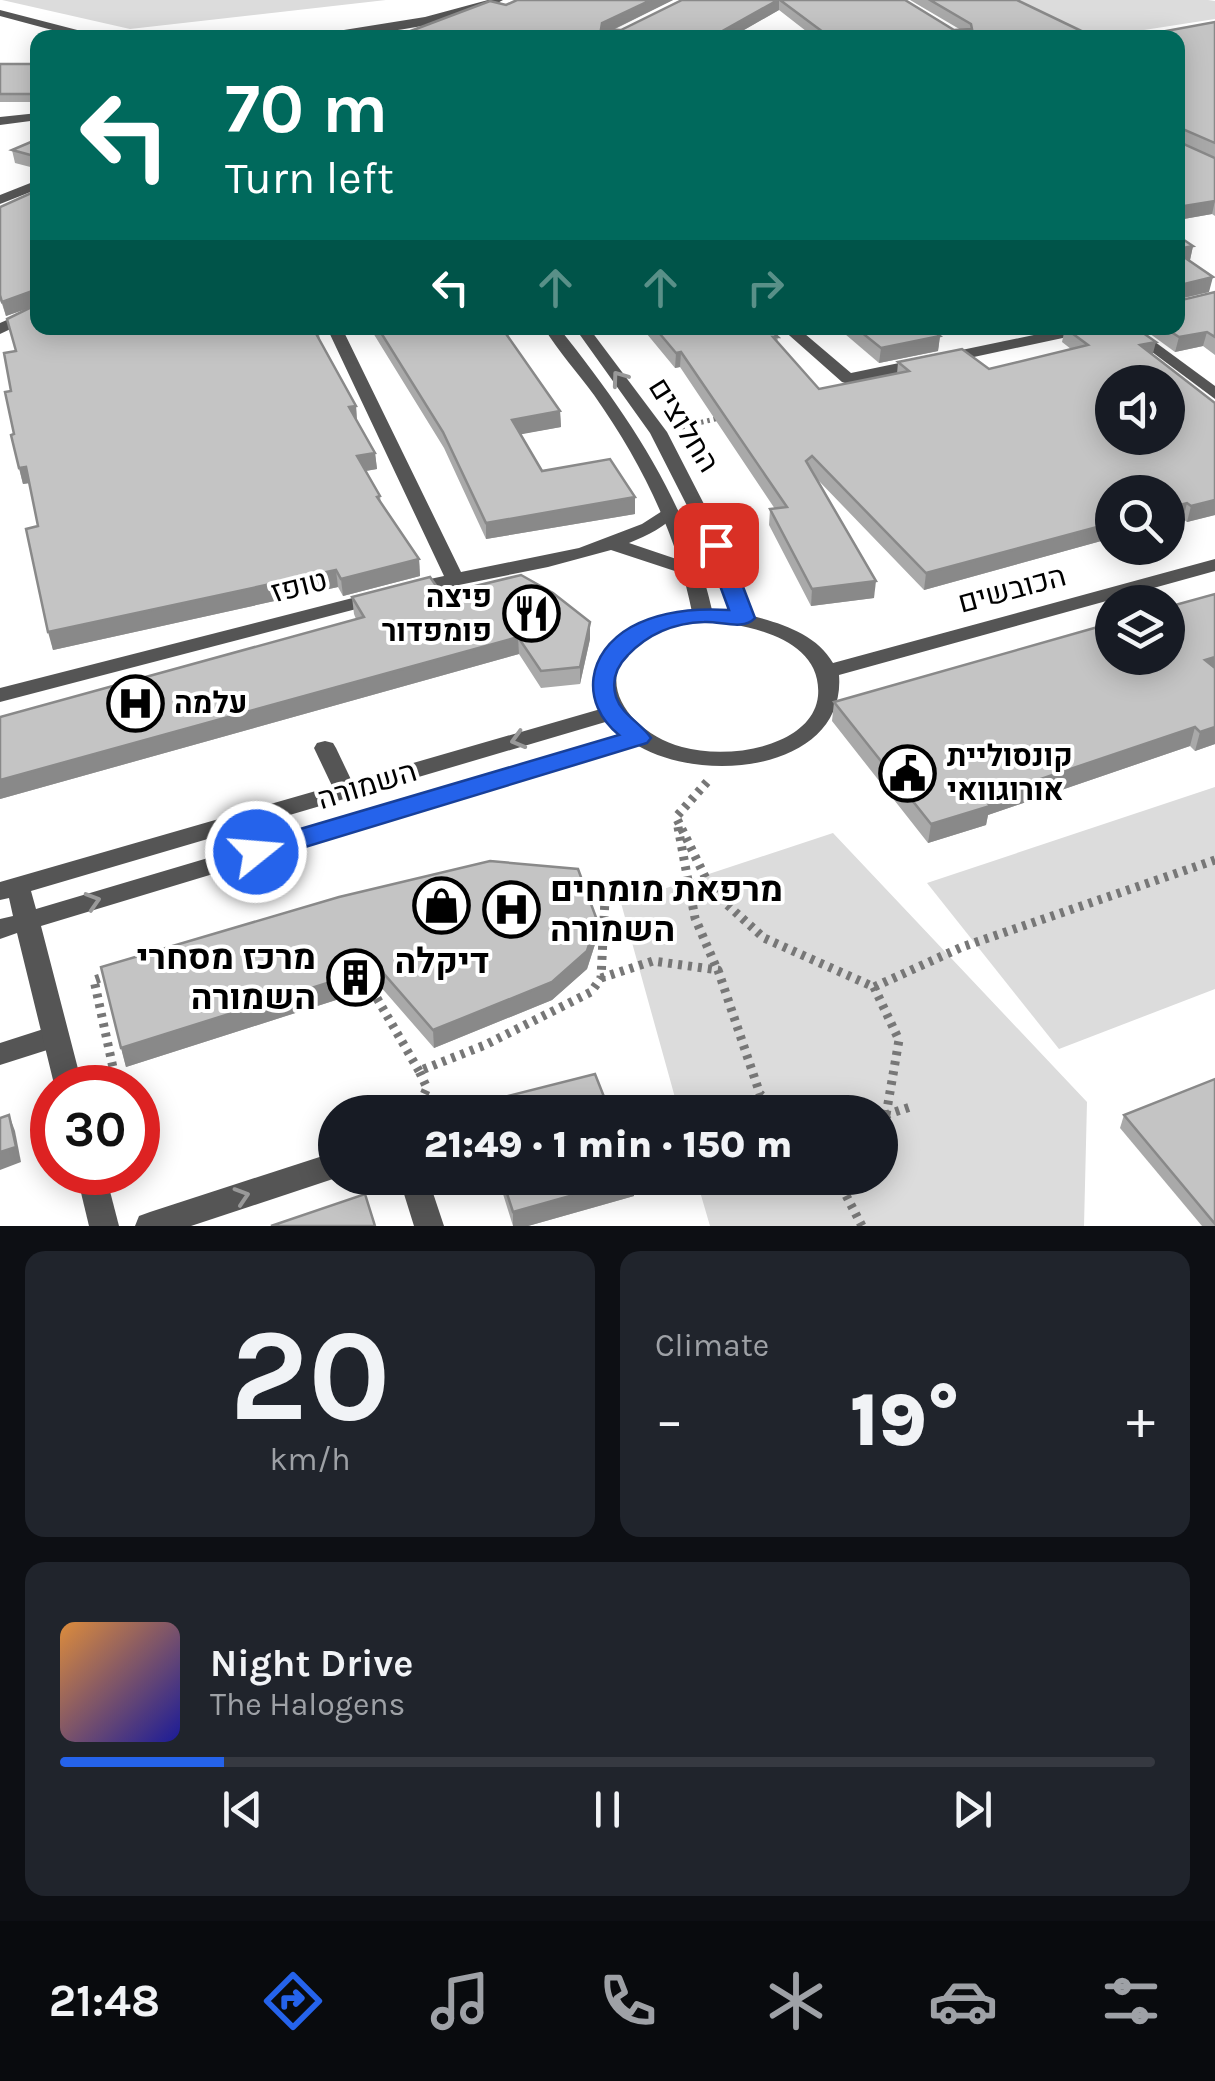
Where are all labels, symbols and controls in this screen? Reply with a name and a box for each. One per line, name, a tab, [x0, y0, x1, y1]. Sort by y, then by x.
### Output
text: 70 m	[225, 68, 388, 150]
icon: left	[60, 70, 190, 200]
text: Turn left	[225, 152, 394, 204]
icon: left	[423, 260, 478, 315]
icon: ahead	[528, 260, 583, 315]
icon: ahead	[633, 260, 688, 315]
icon: right	[738, 260, 793, 315]
map controls	[1095, 365, 1185, 675]
button: sound	[1095, 365, 1185, 455]
one-way arrow	[612, 370, 631, 389]
street label: החלוצים	[641, 371, 727, 479]
button: search	[1095, 475, 1185, 565]
pin	[674, 503, 759, 588]
icon: arrive	[689, 518, 744, 573]
street label: הכובשים	[954, 557, 1070, 621]
street label: טופז	[267, 562, 331, 610]
place label: פיצה פומפדור	[382, 579, 492, 649]
restaurant icon: פיצה פומפדור	[501, 584, 561, 644]
button: layers	[1095, 585, 1185, 675]
hospital icon: עלמה	[105, 673, 165, 733]
place label: עלמה	[174, 685, 247, 721]
one-way arrow	[510, 728, 527, 749]
place label: קונסוליית אורוגוואי	[947, 738, 1073, 808]
public building icon: קונסוליית אורוגוואי	[878, 743, 938, 803]
street label: השמורה	[313, 753, 421, 817]
position arrow	[204, 800, 308, 904]
place label: מרפאת מומחים השמורה	[550, 869, 783, 950]
shop icon: דיקלה	[412, 875, 472, 935]
hospital icon: מרפאת מומחים השמורה	[481, 879, 541, 939]
one-way arrow	[84, 892, 101, 913]
place label: מרכז מסחרי השמורה	[137, 937, 316, 1018]
place label: דיקלה	[395, 941, 489, 982]
building icon: מרכז מסחרי השמורה	[325, 947, 385, 1007]
speed limit sign: 30	[30, 1065, 160, 1195]
text: 21:49 · 1 min · 150 m	[424, 1122, 792, 1167]
one-way arrow	[233, 1187, 250, 1207]
text: 20	[230, 1300, 390, 1452]
text: Climate	[655, 1327, 769, 1364]
text: 19°	[850, 1376, 960, 1464]
text: −	[655, 1388, 684, 1452]
text: +	[1126, 1388, 1155, 1452]
text: km/h	[269, 1441, 351, 1478]
text: Night Drive	[210, 1641, 413, 1686]
text: The Halogens	[210, 1686, 405, 1723]
icon: previous	[215, 1782, 270, 1837]
icon: pause	[580, 1782, 635, 1837]
icon: next	[945, 1782, 1000, 1837]
icon: directions	[258, 1966, 328, 2036]
icon: music	[425, 1966, 495, 2036]
icon: phone	[593, 1966, 663, 2036]
icon: climate	[761, 1966, 831, 2036]
icon: car	[928, 1966, 998, 2036]
icon: filters	[1096, 1966, 1166, 2036]
text: 21:48	[49, 1975, 160, 2027]

